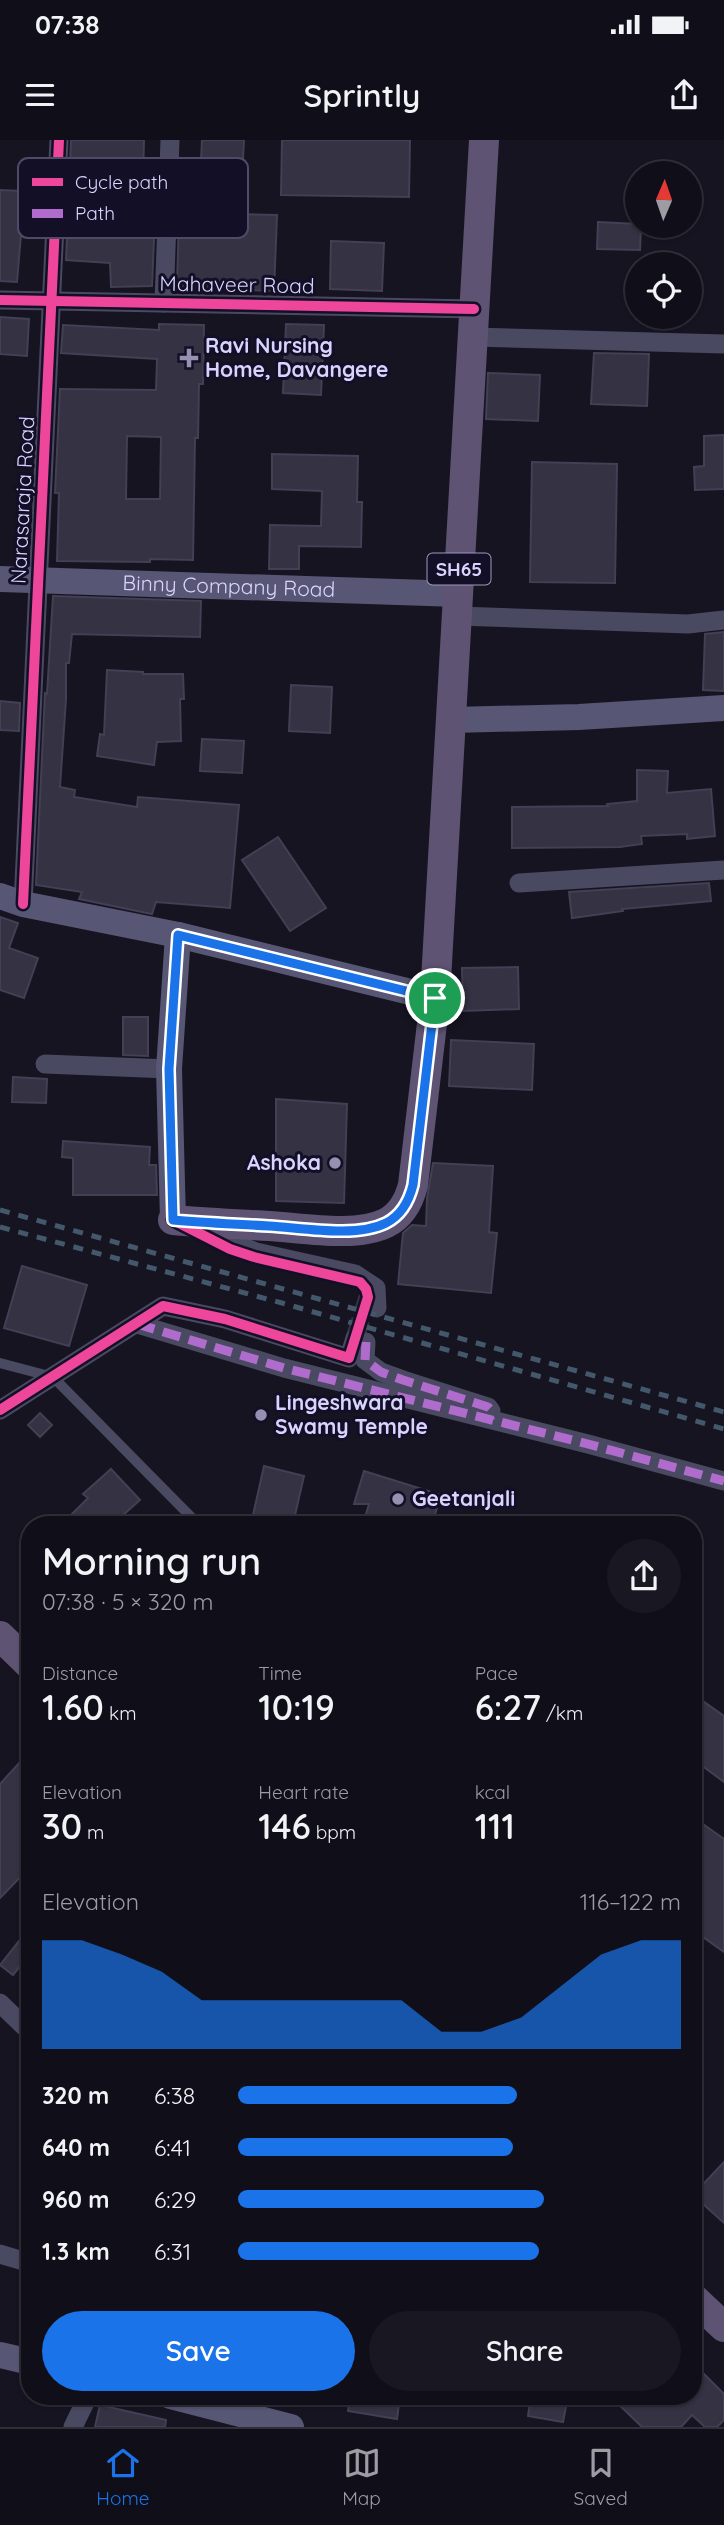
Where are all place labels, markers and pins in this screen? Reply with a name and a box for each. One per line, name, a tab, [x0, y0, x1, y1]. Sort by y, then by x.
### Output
place label: Ravi Nursing Home, Davangere	[205, 332, 388, 382]
marker: Ravi Nursing Home, Davangere	[179, 348, 199, 368]
pin	[405, 968, 465, 1028]
place label: Ashoka	[247, 1149, 321, 1175]
marker: Ashoka	[327, 1155, 343, 1171]
place label: Lingeshwara Swamy Temple	[275, 1389, 428, 1439]
marker: Lingeshwara Swamy Temple	[253, 1407, 269, 1423]
place label: Geetanjali	[412, 1485, 515, 1511]
marker: Geetanjali	[390, 1491, 406, 1507]

